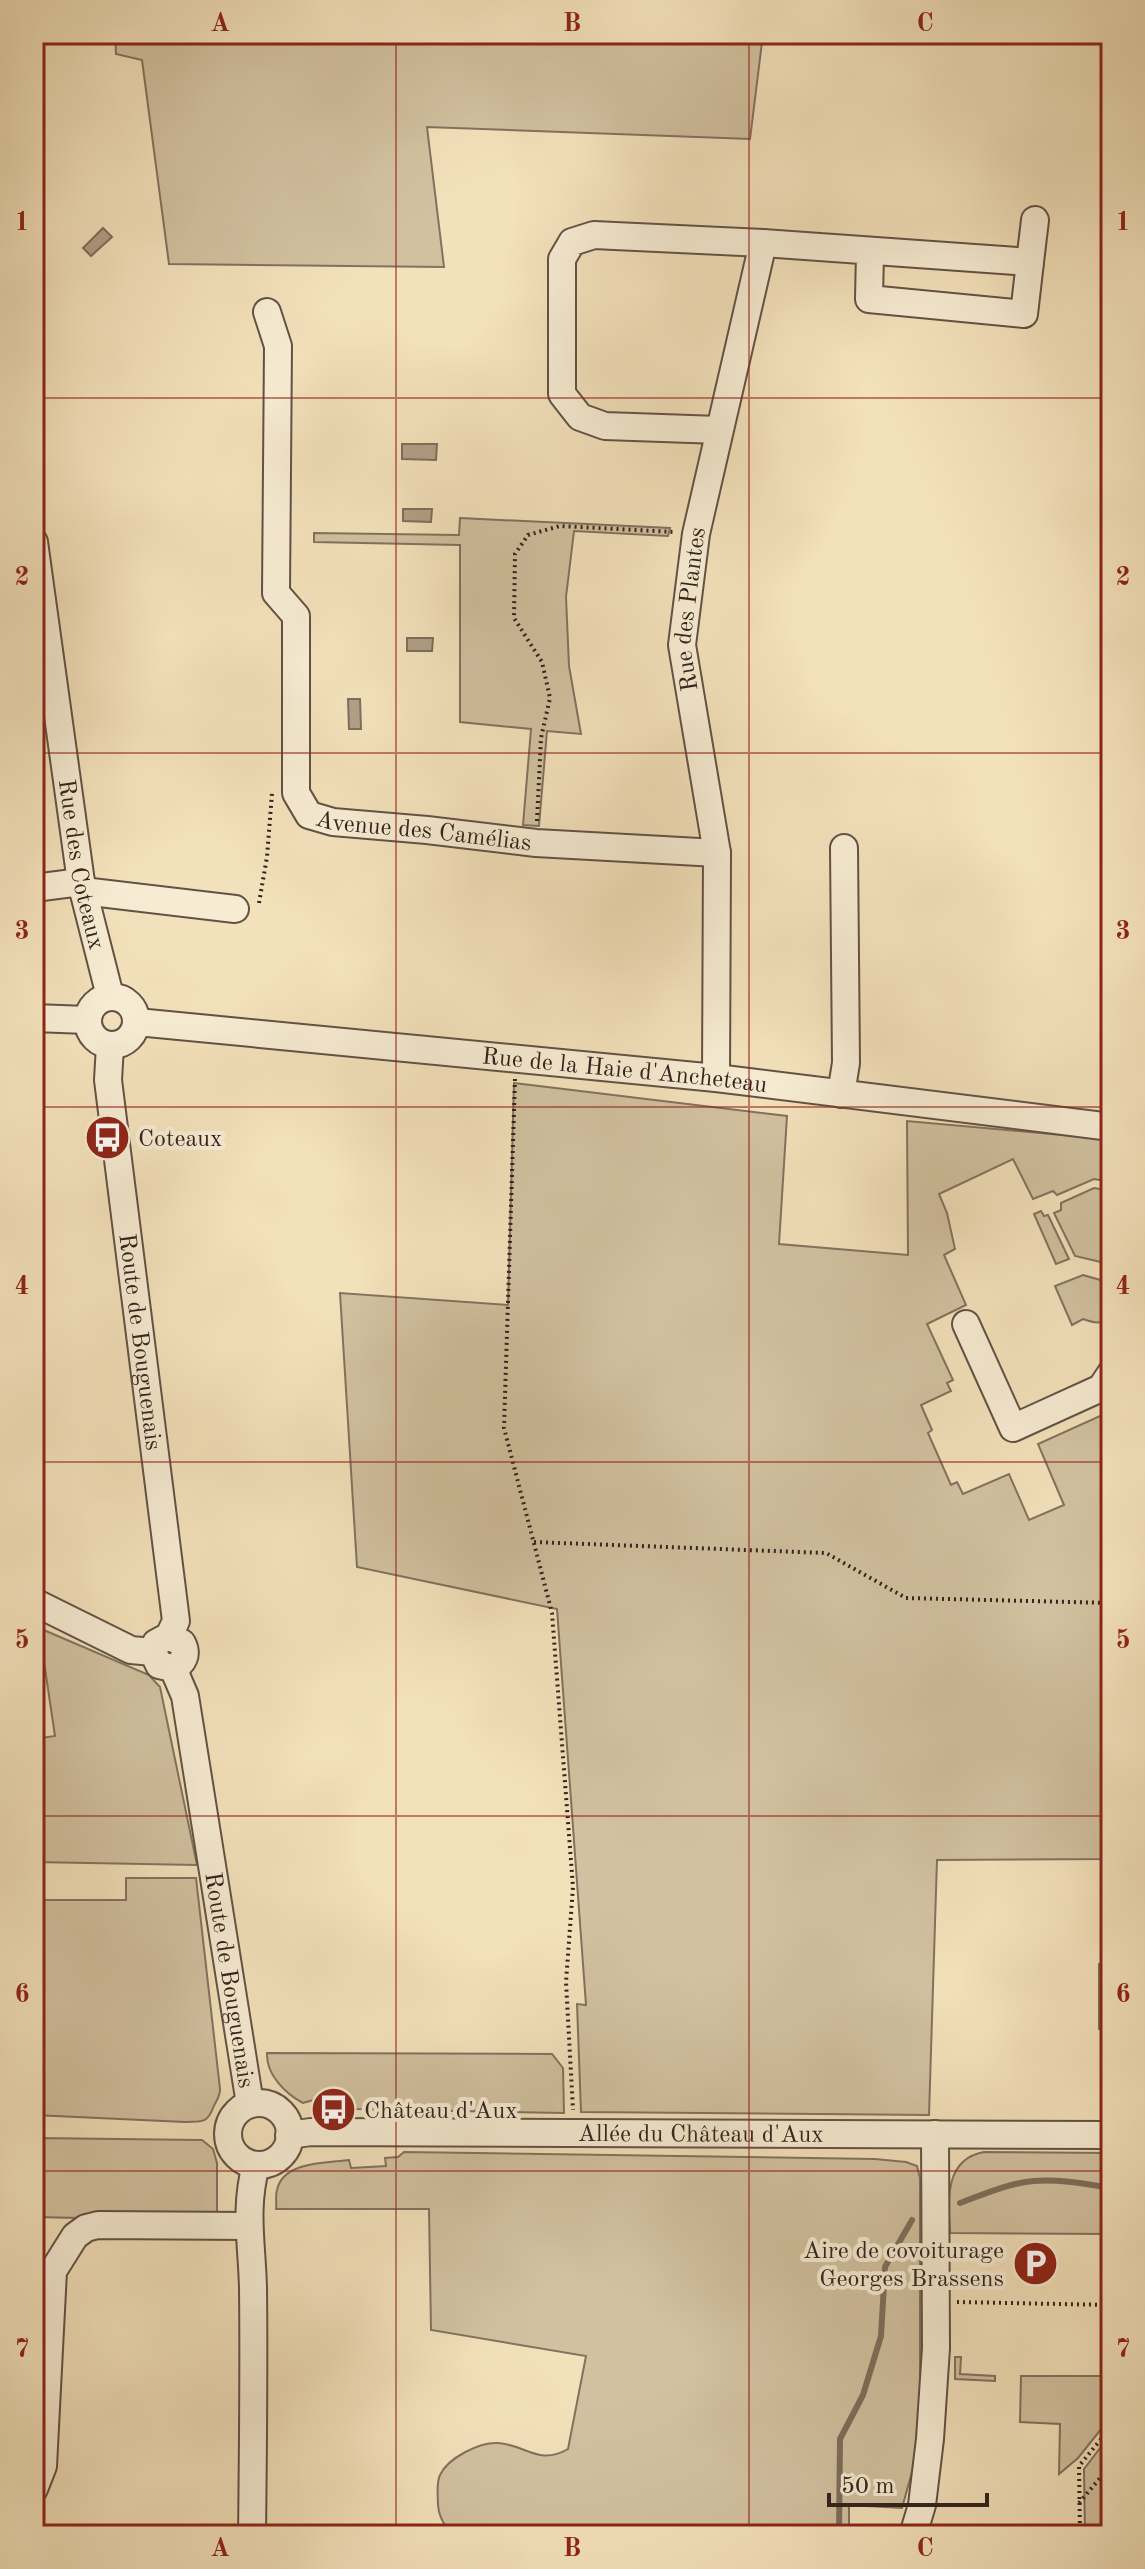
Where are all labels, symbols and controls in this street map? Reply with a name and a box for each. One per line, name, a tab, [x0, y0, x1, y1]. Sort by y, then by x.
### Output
text: A	[210, 11, 230, 37]
text: B	[563, 11, 581, 37]
text: C	[916, 11, 934, 37]
text: 1	[14, 210, 30, 236]
text: 1	[1115, 210, 1131, 236]
street label: Rue des Plantes	[672, 525, 711, 693]
text: 2	[14, 565, 30, 591]
text: 2	[1115, 565, 1131, 591]
street label: Rue des Coteaux	[53, 778, 108, 953]
street label: Avenue des Camélias	[312, 808, 533, 856]
text: 3	[14, 919, 30, 945]
text: 3	[1115, 919, 1131, 945]
street label: Rue de la Haie d'Ancheteau	[481, 1045, 769, 1098]
bus stop icon: Coteaux	[83, 1114, 131, 1162]
place label: Coteaux	[138, 1128, 223, 1152]
street label: Route de Bouguenais	[113, 1232, 164, 1452]
text: 4	[14, 1274, 30, 1300]
text: 4	[1115, 1274, 1131, 1300]
text: 5	[14, 1628, 30, 1654]
text: 5	[1115, 1628, 1131, 1654]
street label: Route de Bouguenais	[199, 1871, 257, 2090]
text: 6	[14, 1982, 30, 2008]
text: 6	[1115, 1982, 1131, 2008]
bus stop icon: Château d'Aux	[309, 2086, 357, 2134]
place label: Château d'Aux	[364, 2100, 518, 2124]
street label: Allée du Château d'Aux	[578, 2123, 824, 2148]
place label: Aire de covoiturage Georges Brassens	[803, 2240, 1004, 2292]
parking icon: Aire de covoiturage Georges Brassens	[1011, 2240, 1059, 2288]
text: 7	[14, 2337, 30, 2363]
text: 7	[1115, 2337, 1131, 2363]
scale bar	[829, 2457, 987, 2507]
text: 50 m	[841, 2475, 895, 2499]
text: A	[210, 2536, 230, 2562]
text: B	[563, 2536, 581, 2562]
text: C	[916, 2536, 934, 2562]

